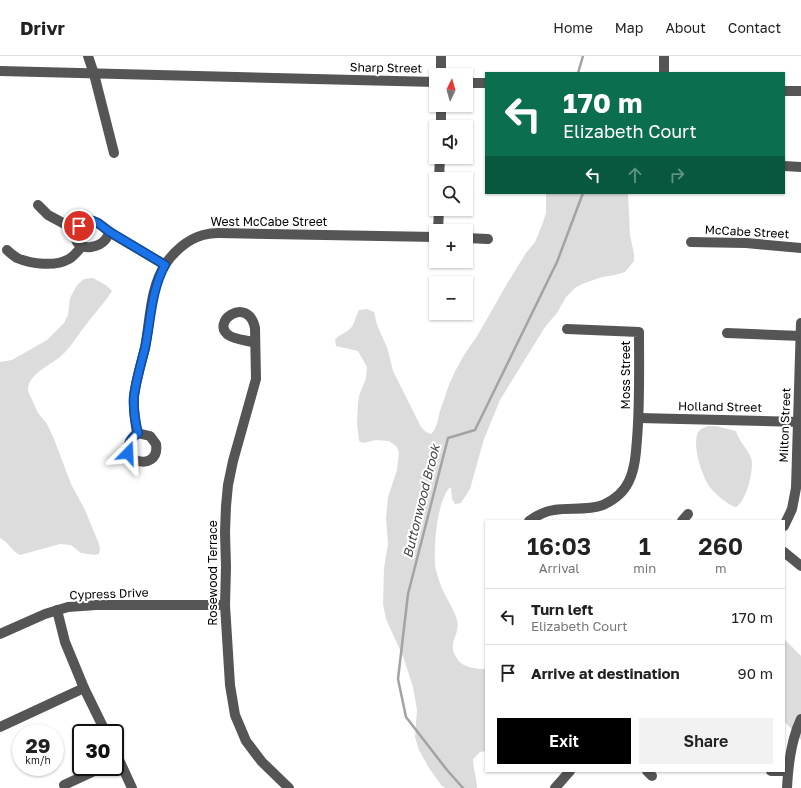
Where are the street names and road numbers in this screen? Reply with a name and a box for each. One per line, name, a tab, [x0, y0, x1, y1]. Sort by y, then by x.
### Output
street label: Sharp Street	[350, 59, 423, 76]
street label: West McCabe Street	[211, 214, 328, 229]
street label: McCabe Street	[704, 222, 790, 241]
street label: Moss Street	[618, 340, 633, 409]
street label: Milton Street	[776, 387, 793, 463]
street label: Holland Street	[678, 398, 762, 415]
street label: Rosewood Terrace	[205, 520, 220, 626]
street label: Cypress Drive	[69, 585, 149, 602]

